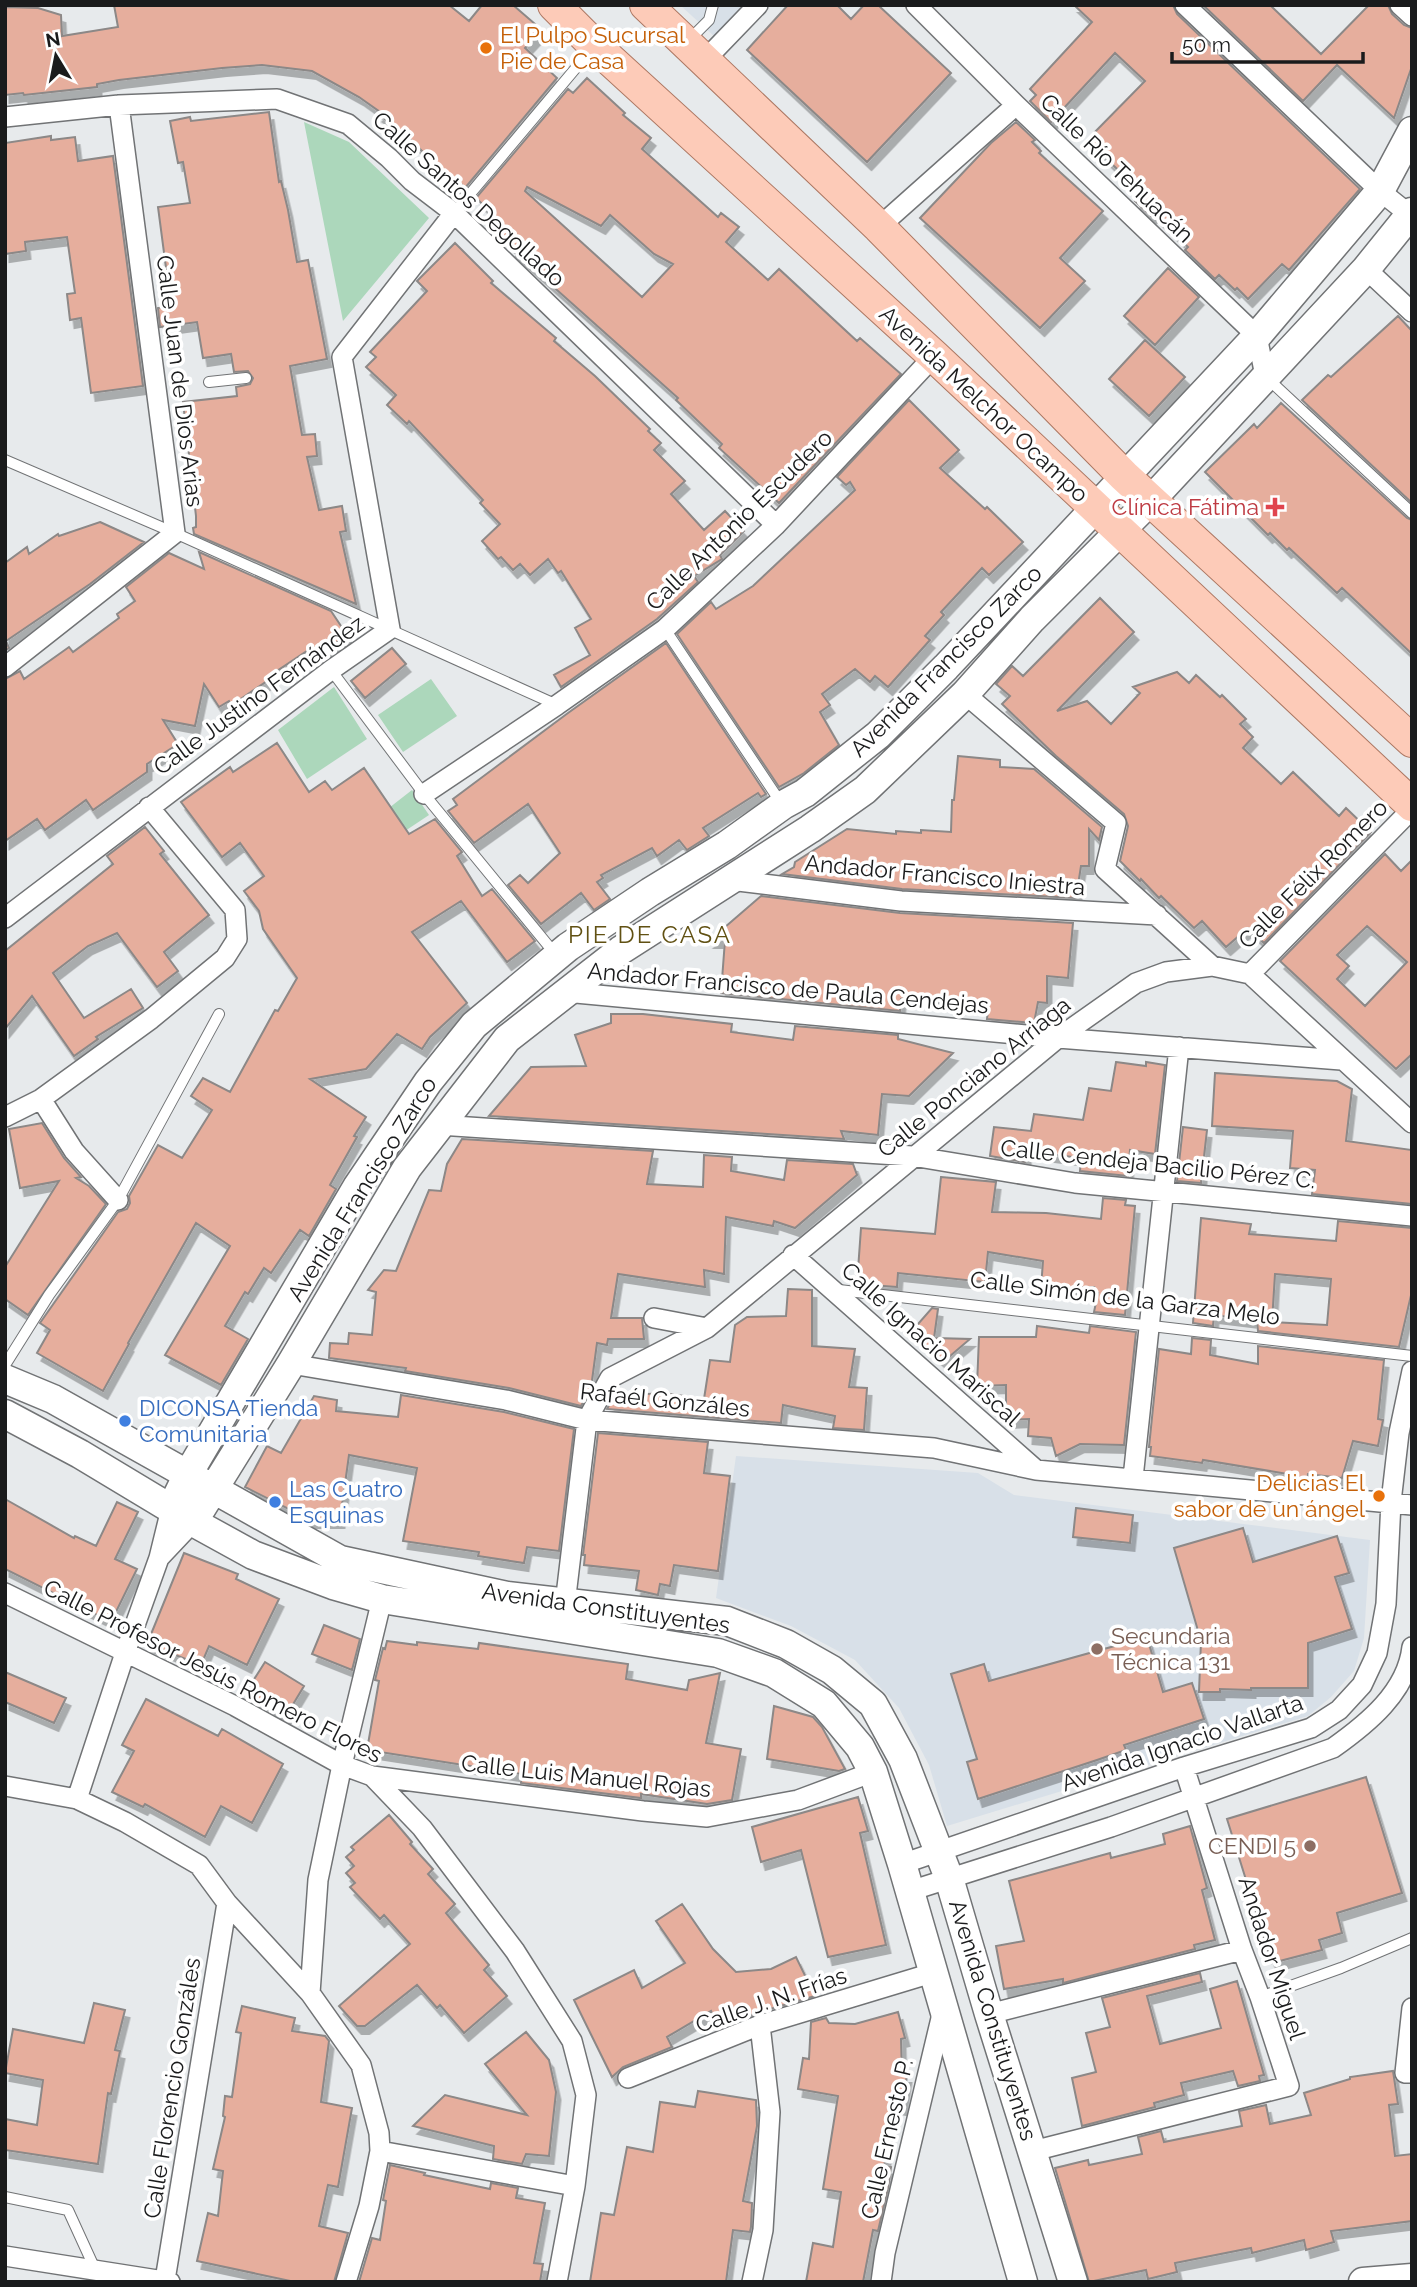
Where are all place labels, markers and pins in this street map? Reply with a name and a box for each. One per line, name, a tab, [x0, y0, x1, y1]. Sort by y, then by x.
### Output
place label: El Pulpo Sucursal Pie de Casa	[500, 21, 686, 74]
marker: El Pulpo Sucursal Pie de Casa	[478, 40, 494, 56]
place label: Clínica Fátima	[1112, 493, 1259, 520]
marker: Clínica Fátima	[1265, 497, 1285, 517]
place label: DICONSA Tienda Comunitaria	[139, 1394, 318, 1447]
marker: DICONSA Tienda Comunitaria	[117, 1413, 133, 1429]
place label: Delicias El sabor de un ángel	[1174, 1469, 1366, 1522]
place label: Las Cuatro Esquinas	[289, 1475, 403, 1528]
marker: Delicias El sabor de un ángel	[1371, 1488, 1387, 1504]
marker: Las Cuatro Esquinas	[267, 1494, 283, 1510]
place label: Secundaria Técnica 131	[1111, 1622, 1231, 1675]
marker: Secundaria Técnica 131	[1089, 1641, 1105, 1657]
place label: CENDI 5	[1208, 1832, 1296, 1859]
marker: CENDI 5	[1302, 1838, 1318, 1854]

